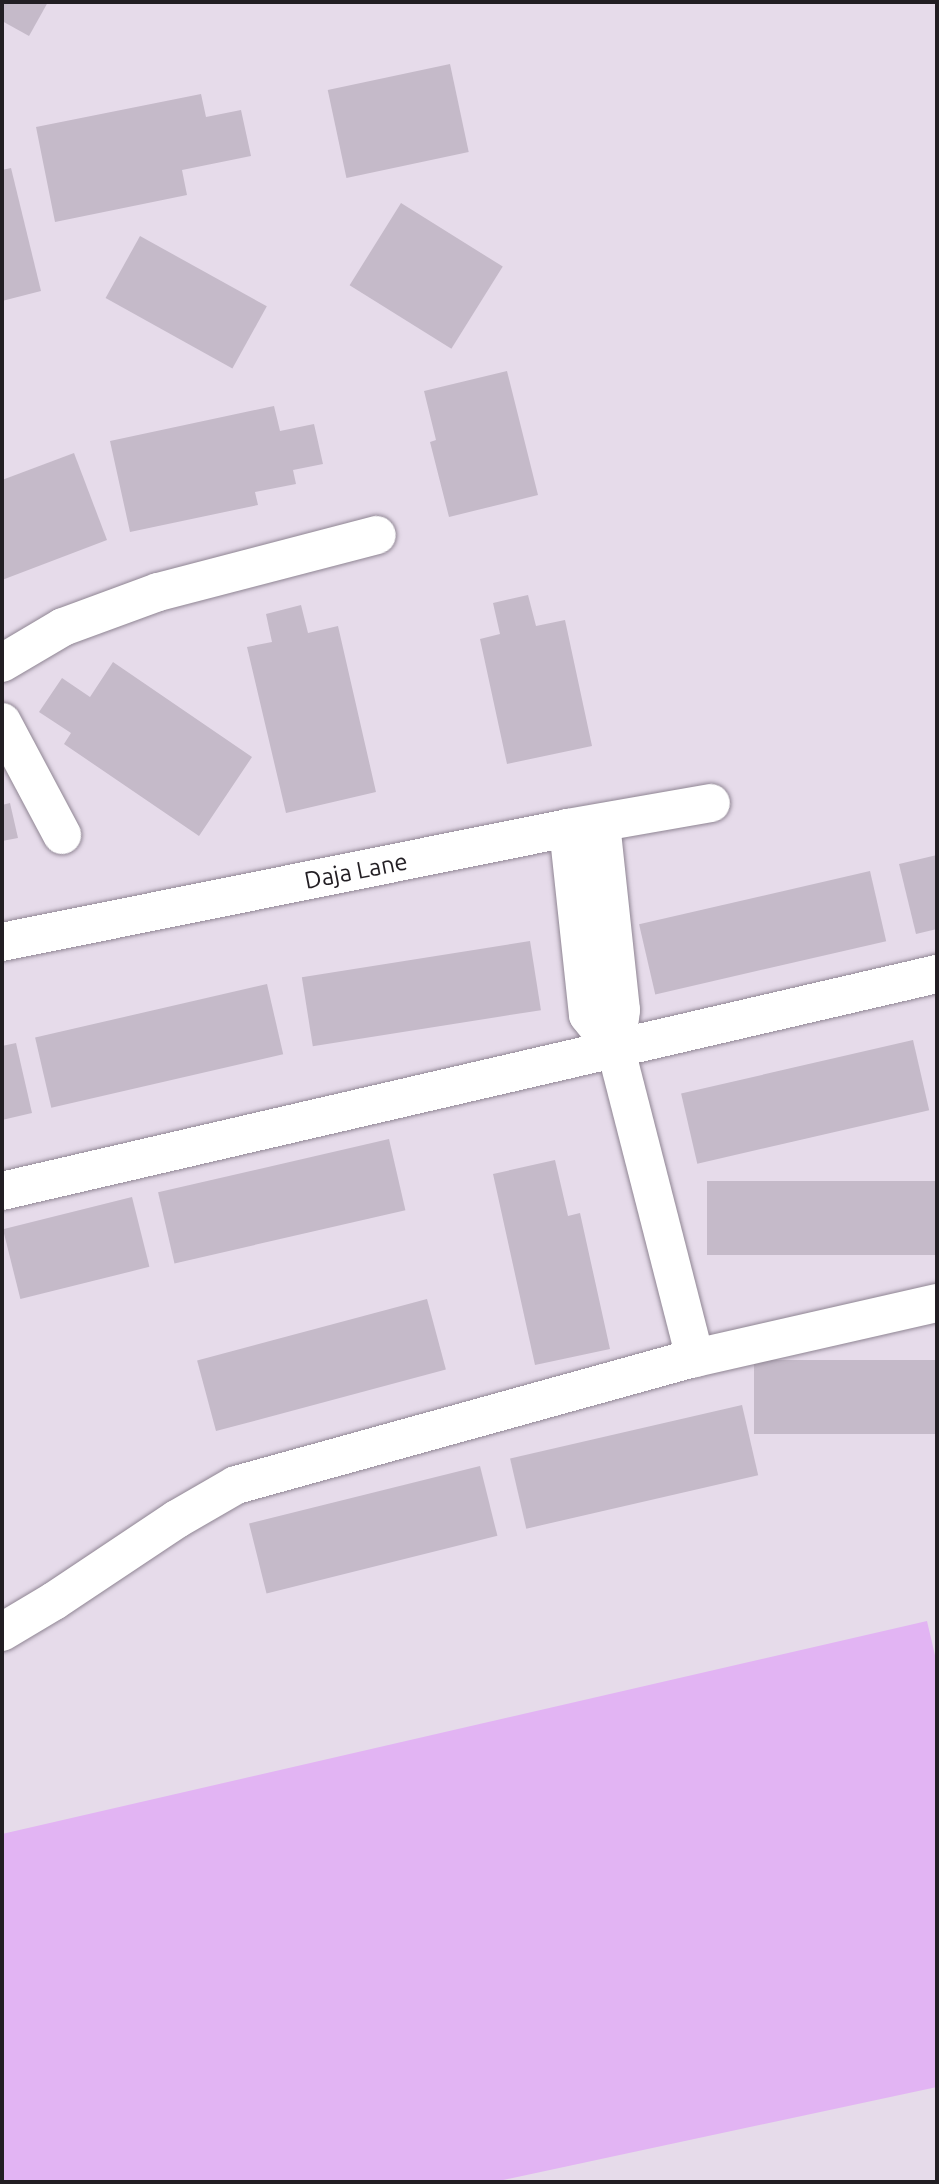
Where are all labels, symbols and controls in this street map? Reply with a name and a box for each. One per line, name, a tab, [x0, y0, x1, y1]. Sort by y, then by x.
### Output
street label: Daja Lane	[302, 847, 410, 895]

